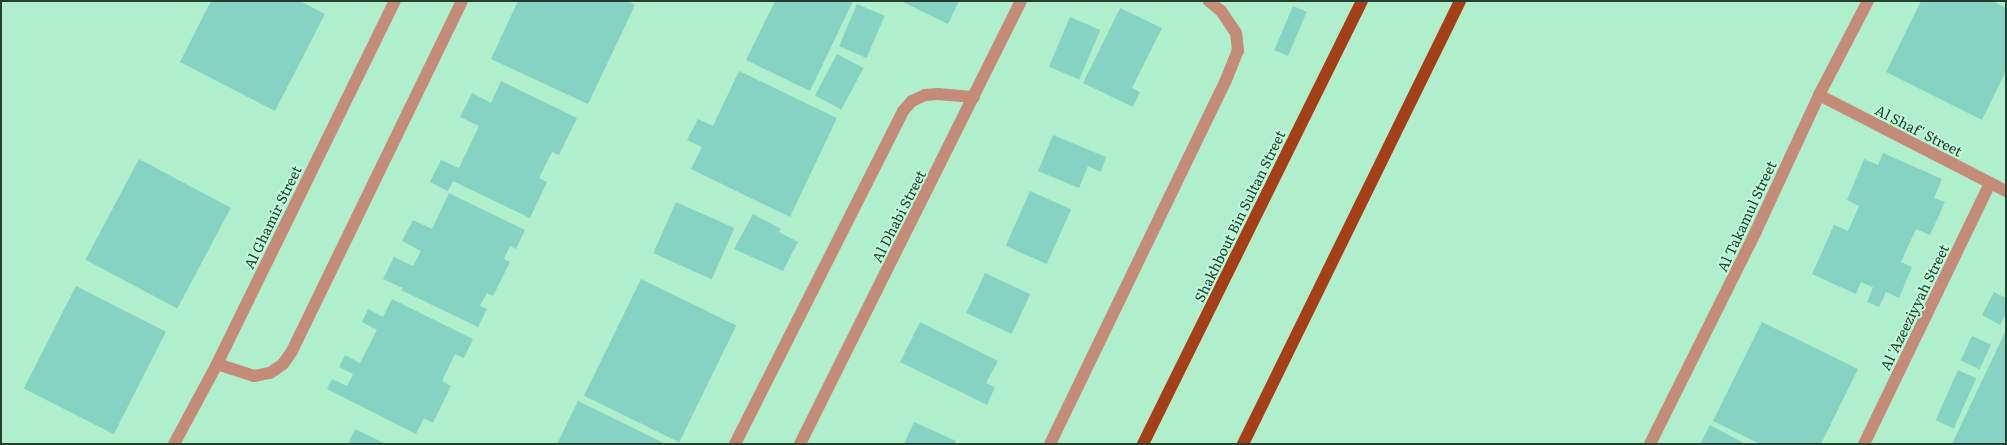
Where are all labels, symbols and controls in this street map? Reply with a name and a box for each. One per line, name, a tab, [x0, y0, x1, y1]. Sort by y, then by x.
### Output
street label: Al Shaf' Street	[1873, 101, 1965, 159]
street label: Shakhbout Bin Sultan Street	[1190, 127, 1288, 305]
street label: Al Takamul Street	[1713, 158, 1779, 274]
street label: Al Ghamir Street	[240, 163, 304, 271]
street label: Al Dhabi Street	[868, 167, 928, 265]
street label: Al 'Azeeziyyah Street	[1876, 241, 1952, 373]

